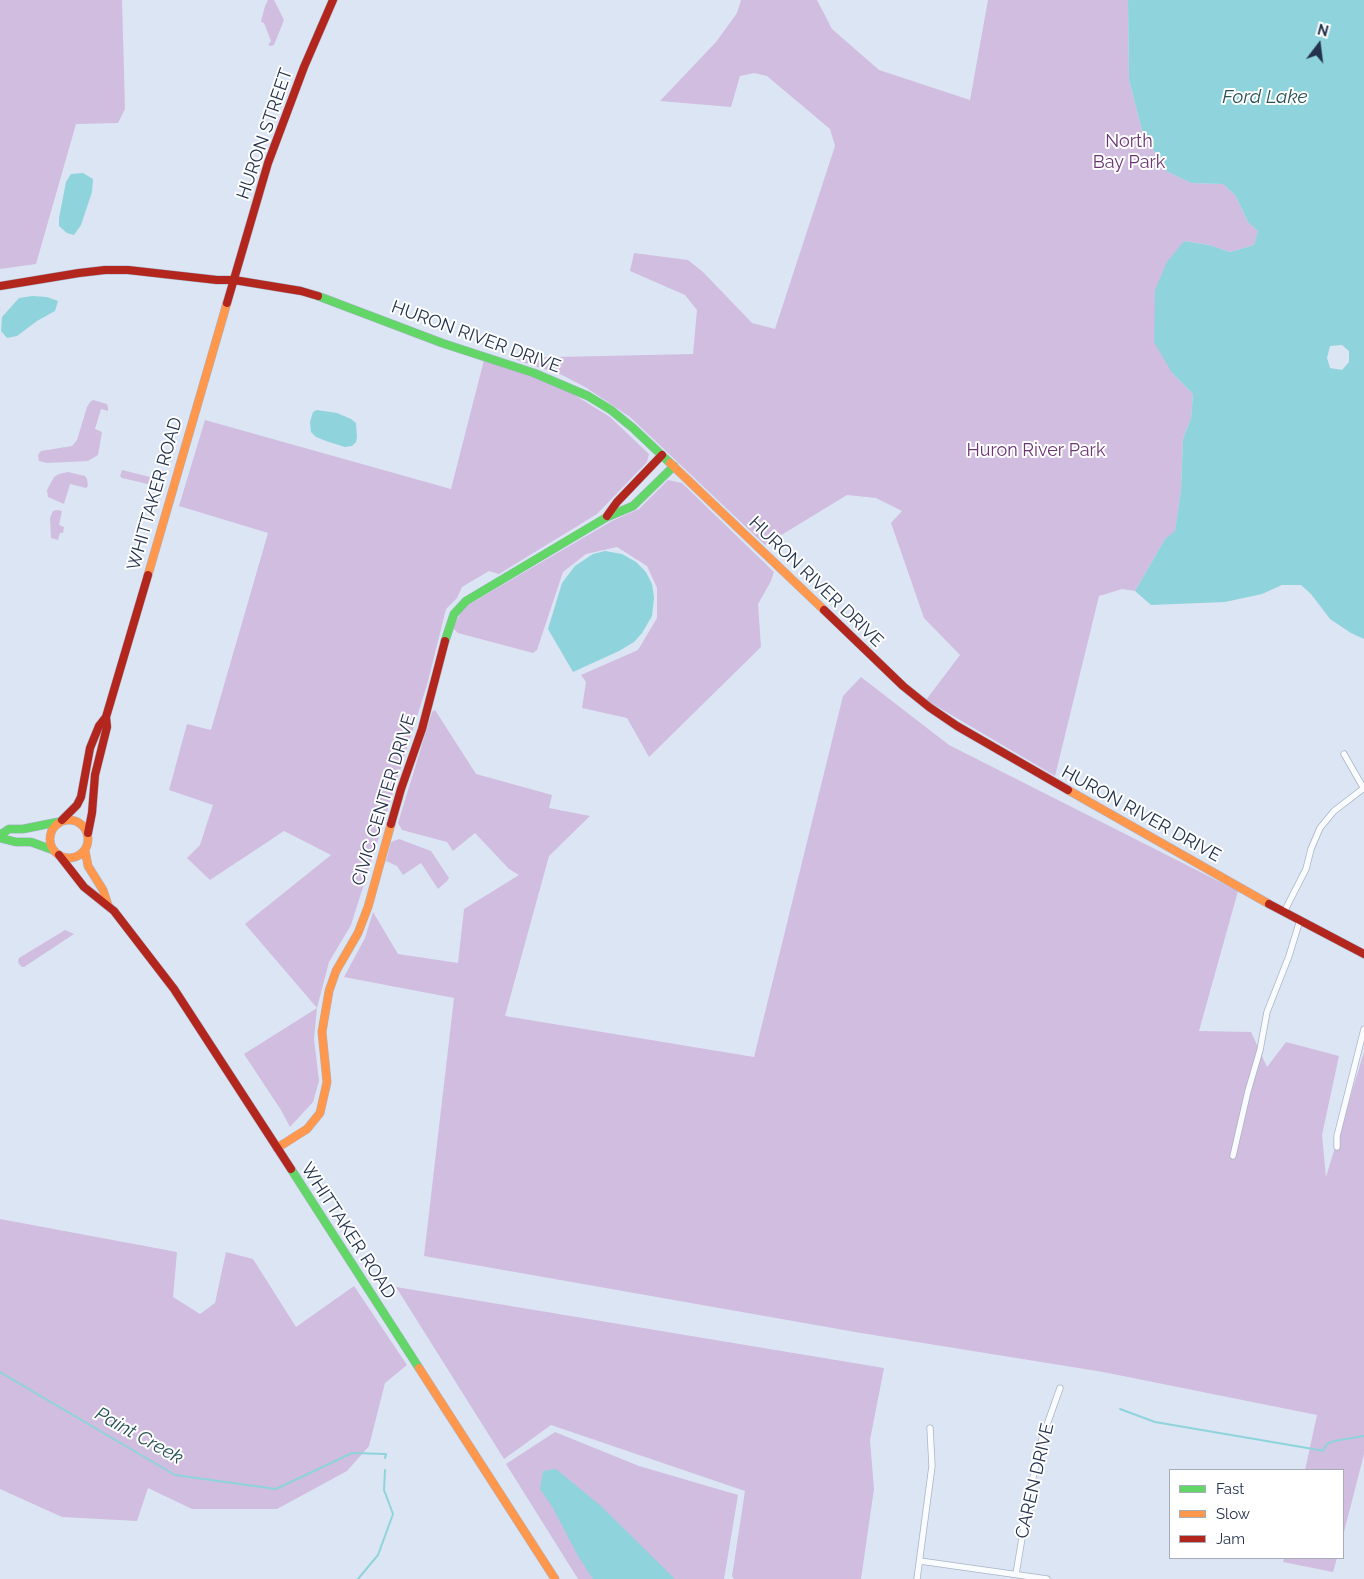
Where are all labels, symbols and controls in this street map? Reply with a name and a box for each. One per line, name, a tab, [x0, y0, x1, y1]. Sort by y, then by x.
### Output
north arrow	[1294, 20, 1344, 70]
text: N	[1316, 21, 1330, 40]
street label: HURON STREET	[232, 66, 298, 202]
water label: Ford Lake	[1222, 86, 1308, 108]
park label: North Bay Park	[1093, 131, 1165, 173]
street label: HURON RIVER DRIVE	[388, 296, 564, 378]
street label: WHITTAKER ROAD	[123, 415, 187, 573]
park label: Huron River Park	[967, 440, 1105, 462]
street label: HURON RIVER DRIVE	[744, 512, 888, 652]
street label: CIVIC CENTER DRIVE	[348, 712, 420, 888]
street label: HURON RIVER DRIVE	[1058, 761, 1224, 867]
street label: WHITTAKER ROAD	[296, 1159, 400, 1303]
water label: Paint Creek	[91, 1402, 187, 1470]
street label: CAREN DRIVE	[1011, 1421, 1059, 1541]
legend	[1169, 1469, 1344, 1559]
text: Fast	[1216, 1480, 1244, 1498]
text: Slow	[1216, 1505, 1250, 1523]
text: Jam	[1216, 1530, 1245, 1548]

